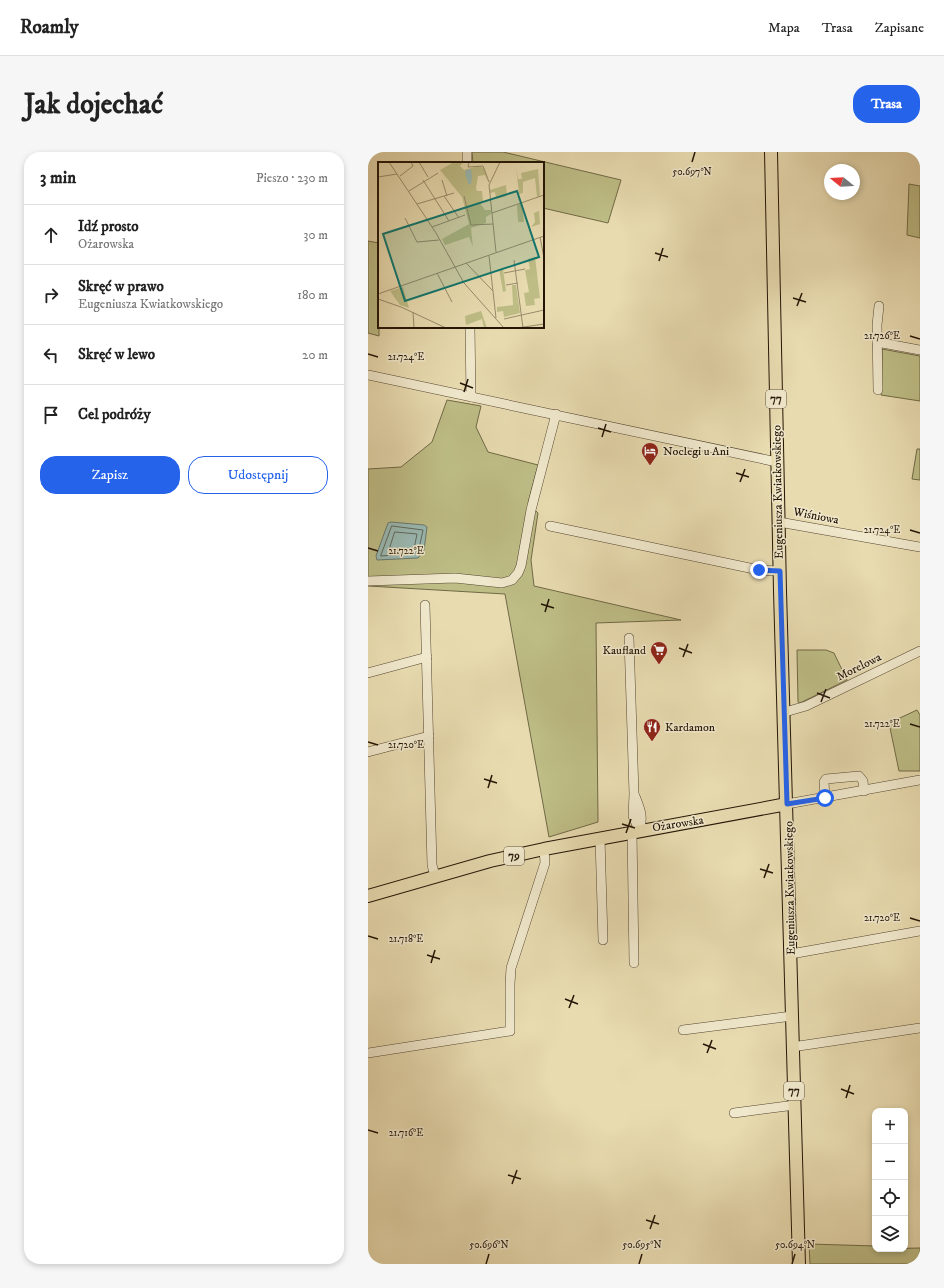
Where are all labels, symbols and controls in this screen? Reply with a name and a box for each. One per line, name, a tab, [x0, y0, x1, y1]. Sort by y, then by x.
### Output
text: Roamly	[20, 16, 79, 39]
text: Mapa	[768, 19, 800, 37]
text: Trasa	[822, 19, 853, 37]
text: Zapisane	[875, 19, 924, 37]
button: Trasa	[853, 85, 920, 123]
text: Jak dojechać	[24, 87, 163, 122]
inset map	[378, 162, 544, 328]
north arrow	[824, 164, 860, 200]
text: 50.697°N	[672, 166, 712, 178]
text: 3 min	[40, 167, 76, 189]
text: Pieszo · 230 m	[256, 170, 328, 186]
text: Idź prosto	[78, 217, 139, 236]
icon: ahead	[40, 224, 62, 246]
text: 30 m	[304, 227, 328, 243]
text: Ożarowska	[78, 236, 134, 252]
text: Skręć w prawo	[78, 277, 164, 296]
icon: right	[40, 284, 62, 306]
text: 180 m	[297, 287, 328, 303]
text: Eugeniusza Kwiatkowskiego	[78, 296, 223, 312]
text: 21.726°E	[864, 330, 900, 342]
icon: left	[40, 344, 62, 366]
text: Skręć w lewo	[78, 345, 155, 364]
text: 20 m	[302, 347, 328, 363]
text: 21.724°E	[388, 351, 424, 363]
road number: 77	[766, 390, 786, 408]
icon: arrive	[40, 404, 62, 426]
text: Cel podróży	[78, 405, 151, 424]
street label: Eugeniusza Kwiatkowskiego	[769, 425, 787, 559]
hotel icon: Noclegi u Ani	[640, 441, 660, 466]
place label: Noclegi u Ani	[663, 444, 729, 459]
button: Zapisz	[40, 456, 180, 494]
button: Udostępnij	[188, 456, 328, 494]
street label: Wiśniowa	[791, 504, 841, 528]
text: 21.724°E	[864, 524, 900, 536]
text: 21.722°E	[388, 545, 424, 557]
route end	[750, 561, 768, 579]
supermarket icon: Kaufland	[649, 640, 669, 665]
place label: Kaufland	[603, 643, 646, 658]
street label: Morelowa	[834, 649, 885, 684]
restaurant icon: Kardamon	[642, 717, 662, 742]
text: 21.722°E	[864, 718, 900, 730]
place label: Kardamon	[665, 720, 716, 735]
text: 21.720°E	[388, 739, 424, 751]
route start	[816, 789, 834, 807]
street label: Ożarowska	[651, 812, 706, 835]
street label: Eugeniusza Kwiatkowskiego	[781, 821, 799, 955]
road number: 79	[504, 847, 524, 865]
text: 21.720°E	[864, 912, 900, 924]
text: 21.718°E	[389, 933, 423, 945]
road number: 77	[784, 1082, 804, 1100]
map controls	[872, 1108, 908, 1252]
button: +	[872, 1108, 908, 1144]
text: 21.716°E	[389, 1127, 423, 1139]
button: −	[872, 1144, 908, 1180]
button: locate	[872, 1180, 908, 1216]
button: layers	[872, 1216, 908, 1252]
text: 50.696°N	[469, 1239, 509, 1251]
text: 50.695°N	[622, 1239, 662, 1251]
text: 50.694°N	[775, 1239, 815, 1251]

